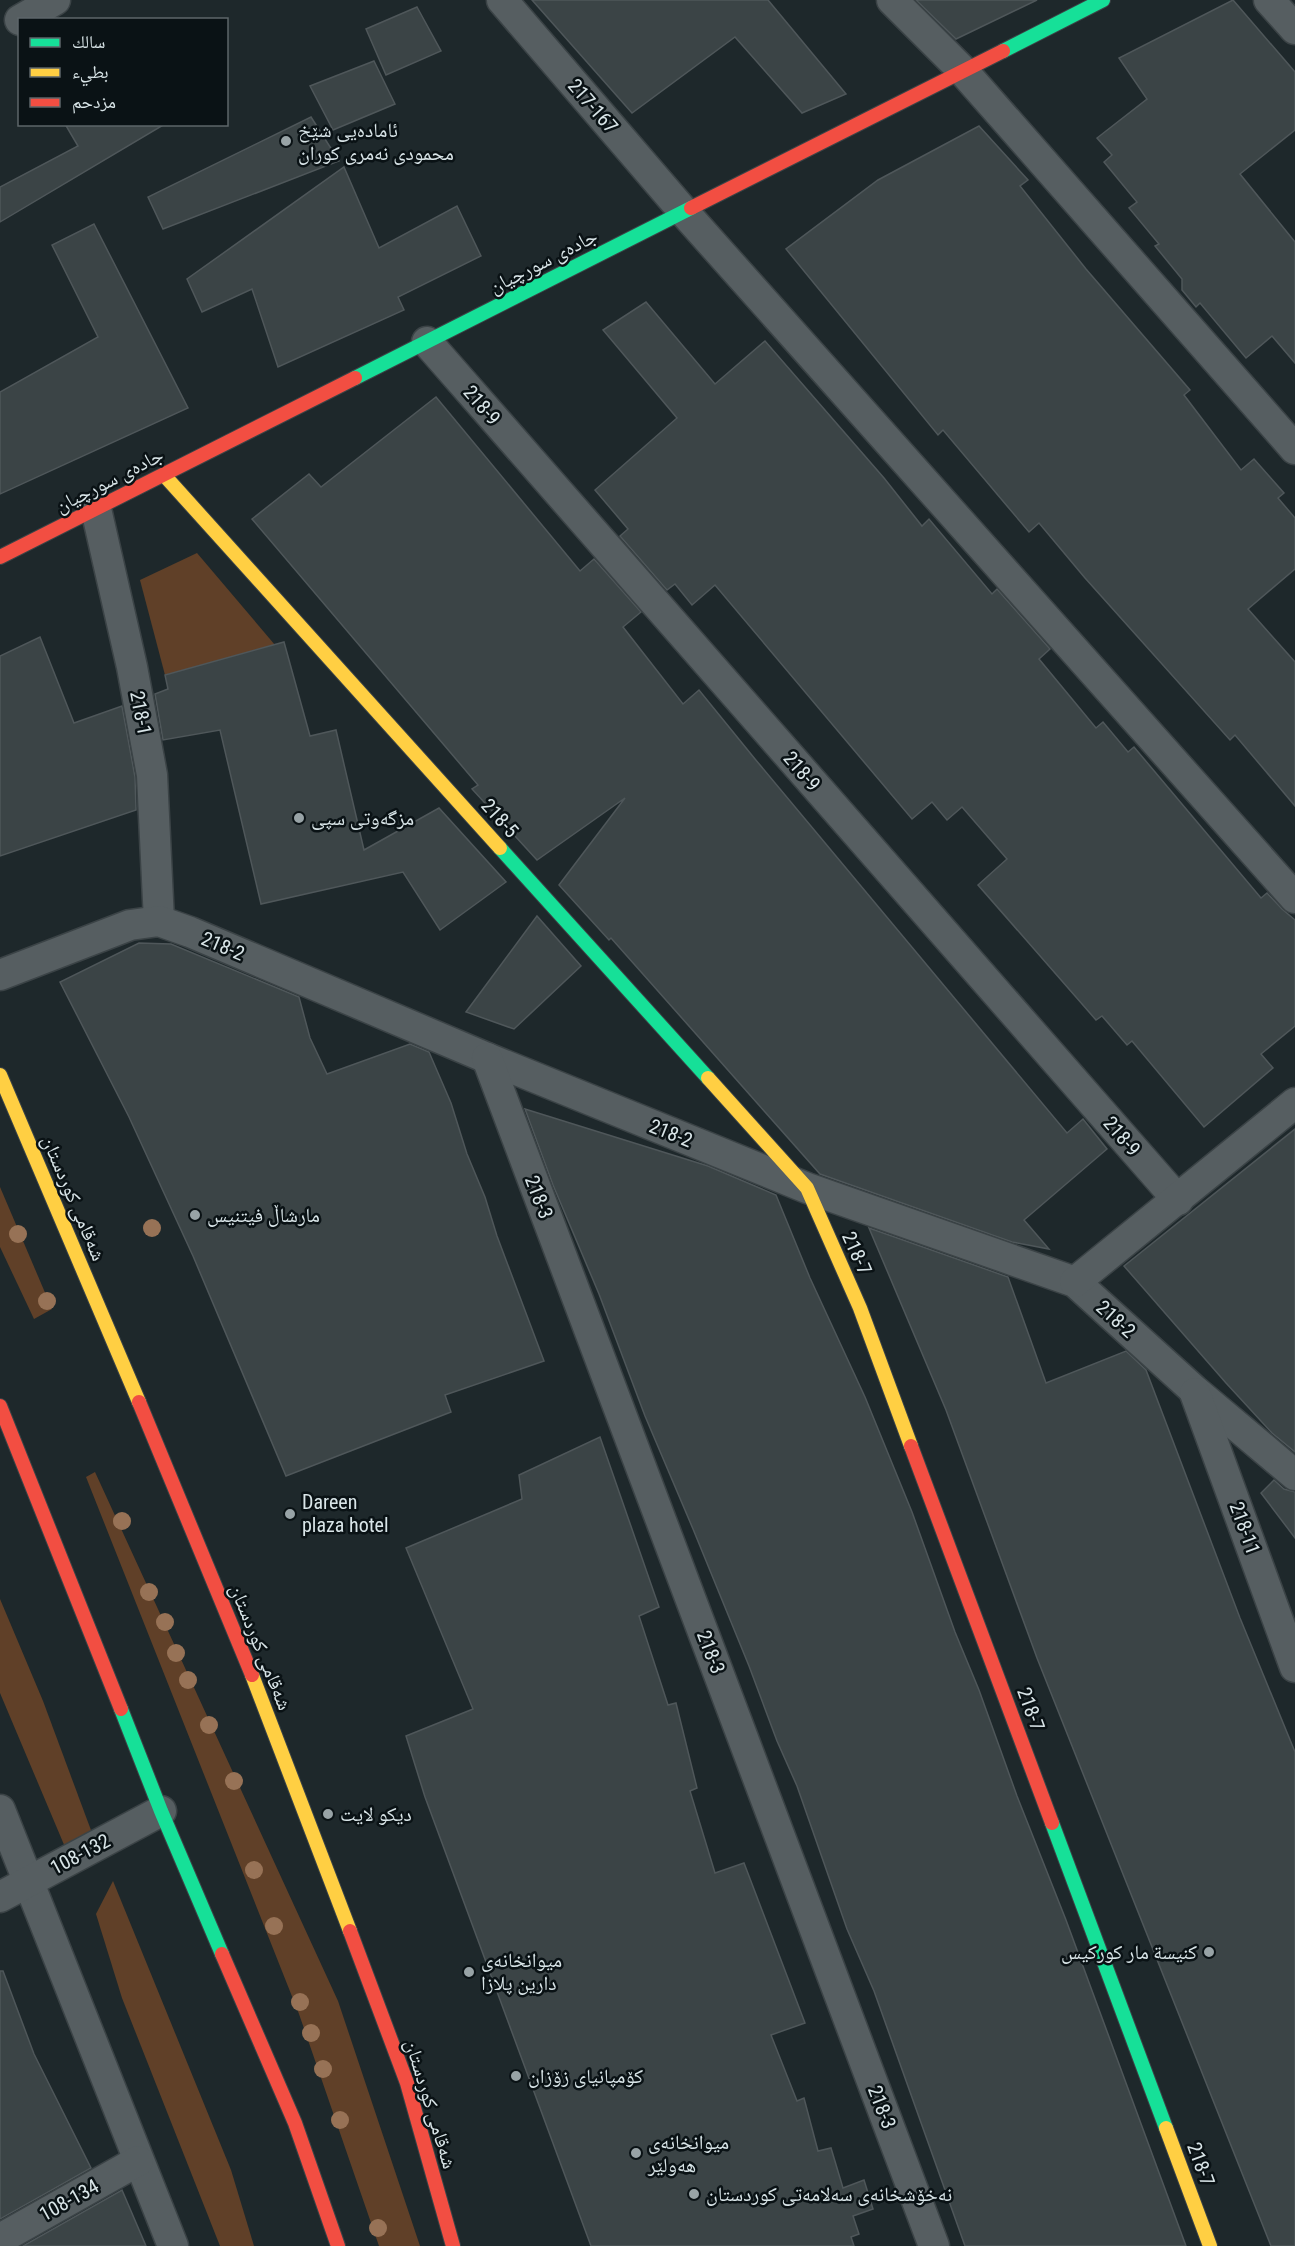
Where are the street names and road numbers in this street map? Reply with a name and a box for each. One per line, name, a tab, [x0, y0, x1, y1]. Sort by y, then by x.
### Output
street label: 217-167	[563, 74, 623, 138]
street label: جادەی سورچیان	[485, 223, 601, 299]
street label: 218-9	[458, 380, 506, 430]
street label: جادەی سورچیان	[51, 442, 167, 518]
street label: 218-1	[125, 689, 157, 737]
street label: 218-9	[778, 746, 826, 796]
street label: 218-5	[476, 793, 524, 843]
street label: 218-2	[198, 926, 248, 966]
street label: 218-9	[1098, 1111, 1146, 1161]
street label: 218-2	[646, 1114, 696, 1152]
street label: شەقامی کوردستان	[37, 1132, 111, 1264]
street label: 218-3	[520, 1172, 558, 1222]
street label: 218-7	[837, 1228, 877, 1278]
street label: 218-2	[1091, 1295, 1141, 1343]
street label: 218-11	[1224, 1498, 1266, 1558]
street label: شەقامی کوردستان	[225, 1580, 297, 1714]
street label: 218-3	[692, 1627, 730, 1677]
street label: 218-7	[1012, 1684, 1050, 1734]
street label: 108-132	[46, 1828, 114, 1880]
street label: شەقامی کوردستان	[400, 2036, 462, 2172]
street label: 218-3	[863, 2082, 901, 2132]
street label: 218-7	[1182, 2139, 1220, 2189]
street label: 108-134	[35, 2174, 103, 2226]

